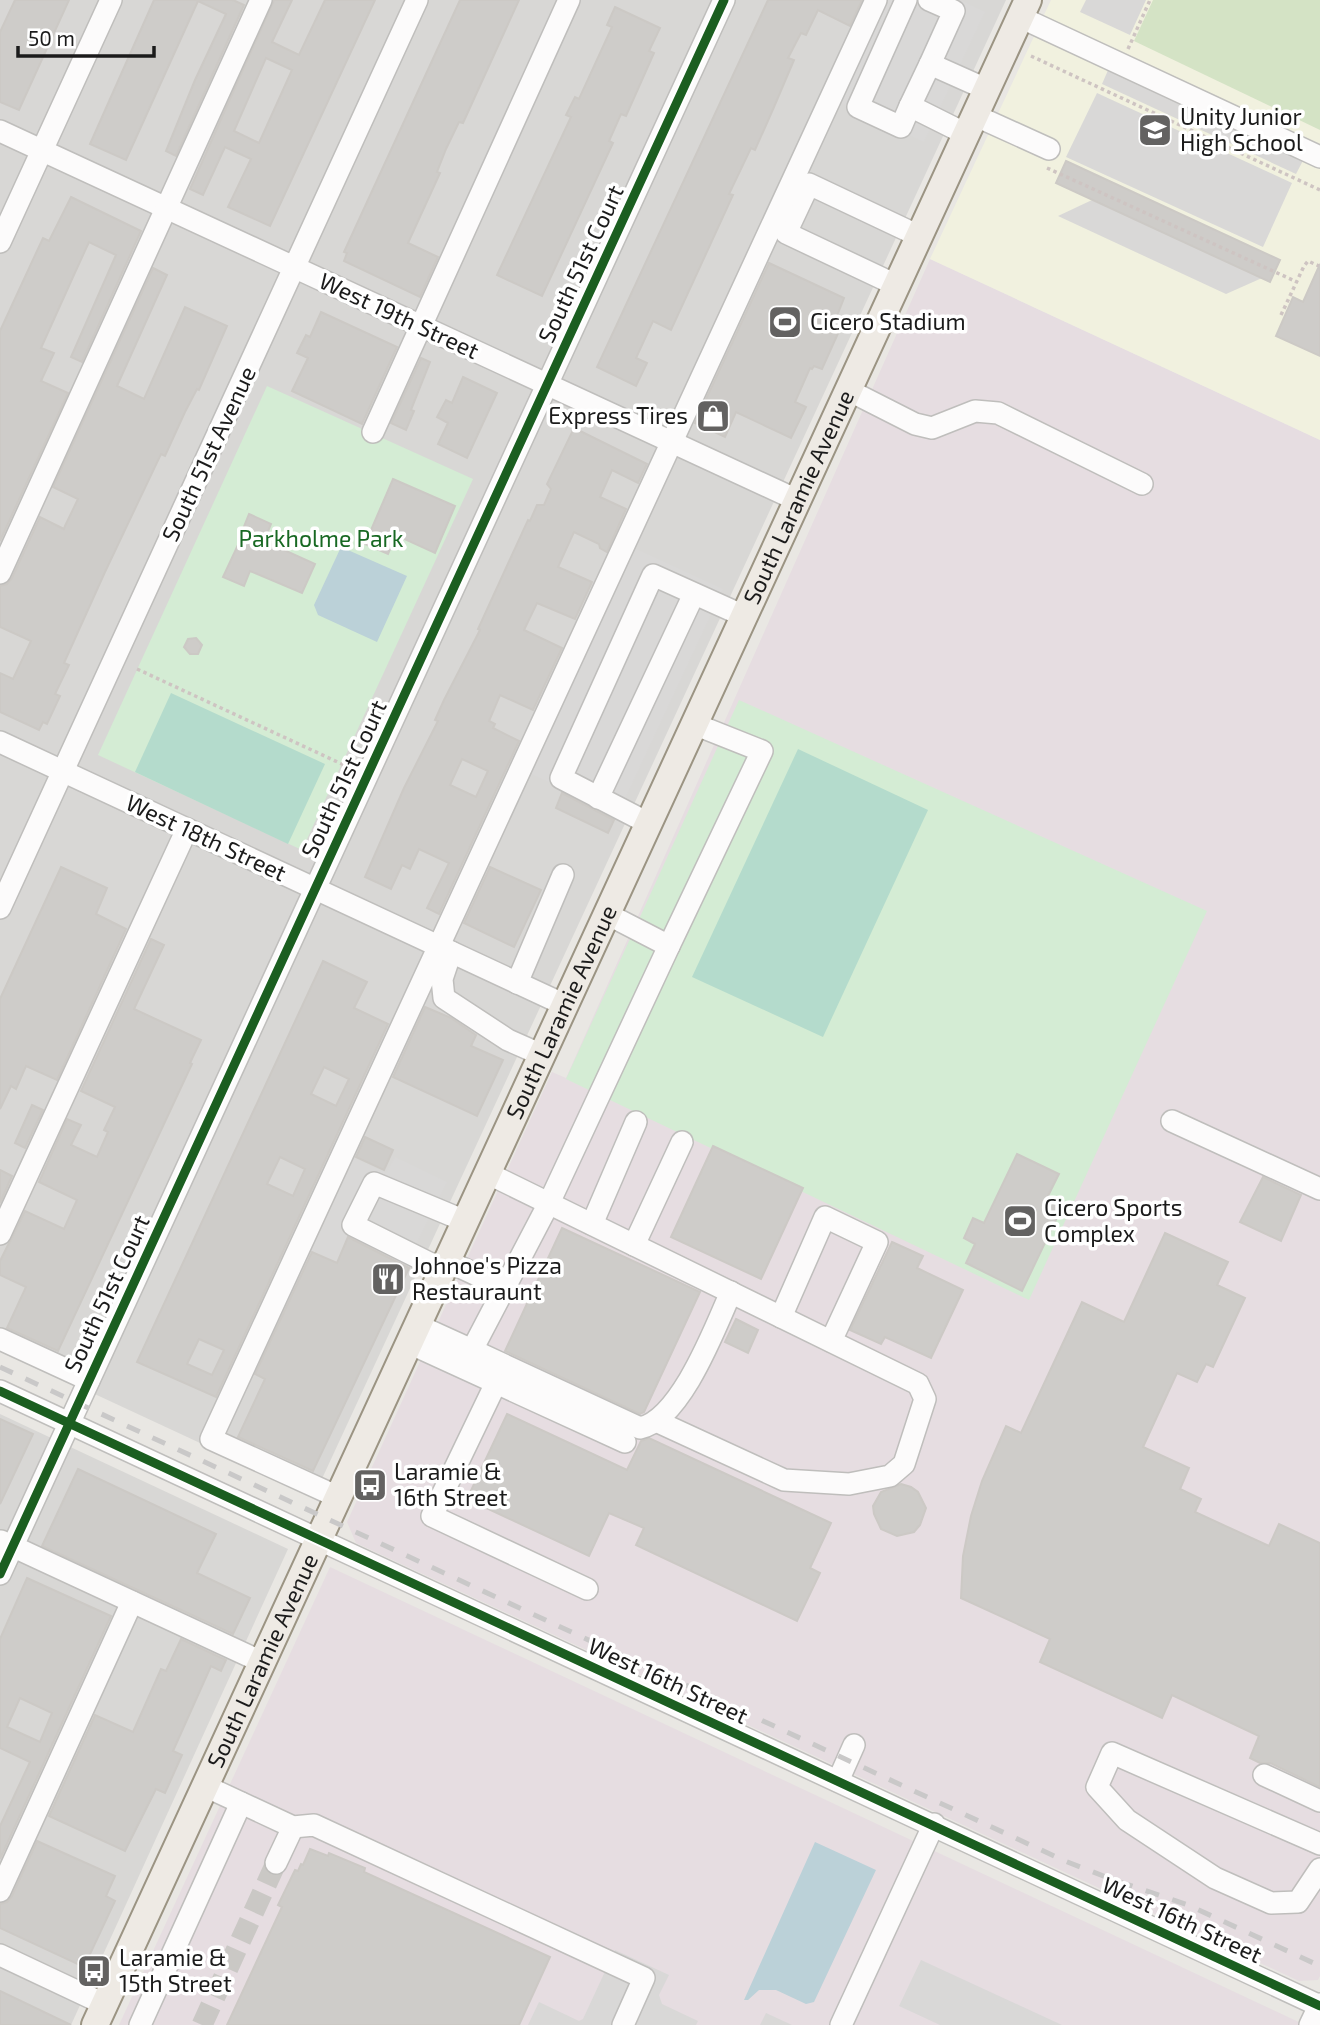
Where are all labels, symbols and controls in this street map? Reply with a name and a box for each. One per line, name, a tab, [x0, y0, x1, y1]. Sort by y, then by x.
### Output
scale bar	[18, 14, 154, 58]
text: 50 m	[28, 25, 75, 50]
place label: Unity Junior High School	[1180, 102, 1303, 156]
school or university icon: Unity Junior High School	[1136, 111, 1174, 149]
street label: South 51st Court	[531, 180, 629, 347]
street label: West 19th Street	[315, 266, 484, 364]
sports icon: Cicero Stadium	[766, 303, 804, 341]
place label: Cicero Stadium	[810, 307, 966, 335]
street label: South 51st Avenue	[155, 362, 261, 546]
street label: South Laramie Avenue	[737, 385, 859, 608]
shop icon: Express Tires	[694, 397, 732, 435]
place label: Express Tires	[548, 401, 688, 429]
park label: Parkholme Park	[239, 524, 404, 552]
street label: South 51st Court	[294, 695, 392, 862]
street label: West 18th Street	[122, 788, 291, 887]
street label: South Laramie Avenue	[499, 900, 622, 1123]
place label: Cicero Sports Complex	[1044, 1193, 1182, 1247]
sports icon: Cicero Sports Complex	[1001, 1202, 1039, 1240]
street label: South 51st Court	[57, 1210, 155, 1377]
place label: Johnoe's Pizza Restauraunt	[412, 1251, 562, 1305]
restaurant icon: Johnoe's Pizza Restauraunt	[369, 1260, 407, 1298]
place label: Laramie & 16th Street	[394, 1457, 508, 1511]
bus stop icon: Laramie & 16th Street	[351, 1466, 389, 1504]
street label: South Laramie Avenue	[200, 1549, 323, 1772]
street label: West 16th Street	[584, 1631, 753, 1729]
street label: West 16th Street	[1098, 1870, 1267, 1968]
place label: Laramie & 15th Street	[119, 1943, 232, 1997]
bus stop icon: Laramie & 15th Street	[75, 1952, 113, 1990]

